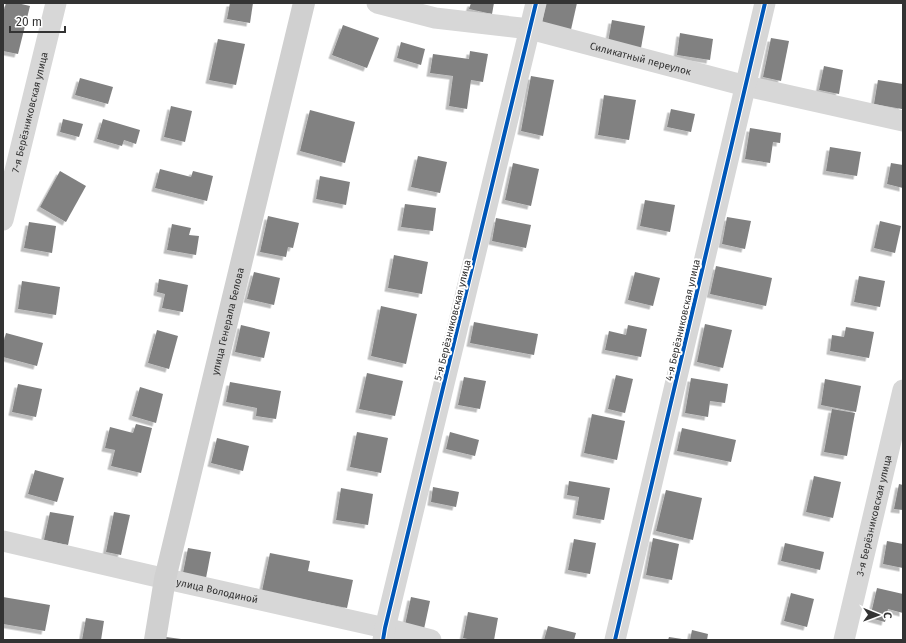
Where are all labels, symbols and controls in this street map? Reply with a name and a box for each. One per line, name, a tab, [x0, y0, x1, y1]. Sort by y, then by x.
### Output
scale bar	[10, 8, 65, 34]
text: 20 m	[16, 15, 42, 29]
street label: Силикатный переулок	[588, 40, 693, 78]
street label: 7-я Берёзниковская улица	[10, 51, 51, 174]
street label: 5-я Берёзниковская улица	[431, 258, 474, 382]
street label: 4-я Берёзниковская улица	[662, 258, 703, 382]
street label: улица Генерала Белова	[209, 266, 247, 377]
street label: 3-я Берёзниковская улица	[854, 454, 894, 578]
street label: улица Володиной	[175, 576, 259, 606]
north arrow	[858, 595, 898, 635]
text: С	[881, 612, 894, 619]

